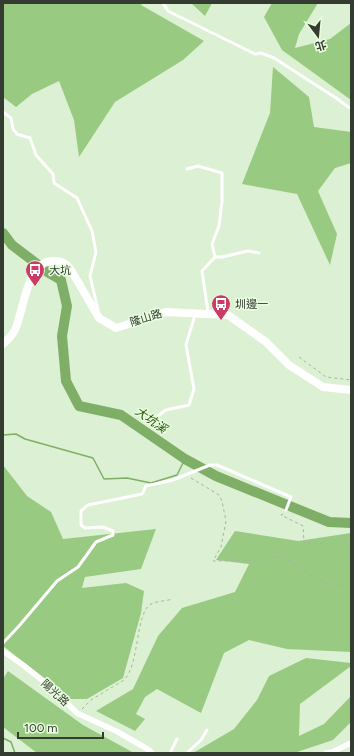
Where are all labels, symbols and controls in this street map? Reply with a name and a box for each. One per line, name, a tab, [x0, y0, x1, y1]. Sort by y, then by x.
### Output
north arrow	[298, 16, 338, 56]
text: 北	[314, 37, 328, 53]
bus stop icon: 大坑	[24, 259, 46, 287]
place label: 大坑	[49, 264, 71, 277]
bus stop icon: 圳邊一	[210, 293, 232, 321]
place label: 圳邊一	[235, 298, 268, 311]
street label: 隆山路	[128, 307, 164, 329]
water label: 大坑溪	[132, 404, 171, 437]
street label: 陽光路	[38, 677, 72, 709]
scale bar	[18, 714, 103, 740]
text: 100 m	[24, 721, 58, 735]

